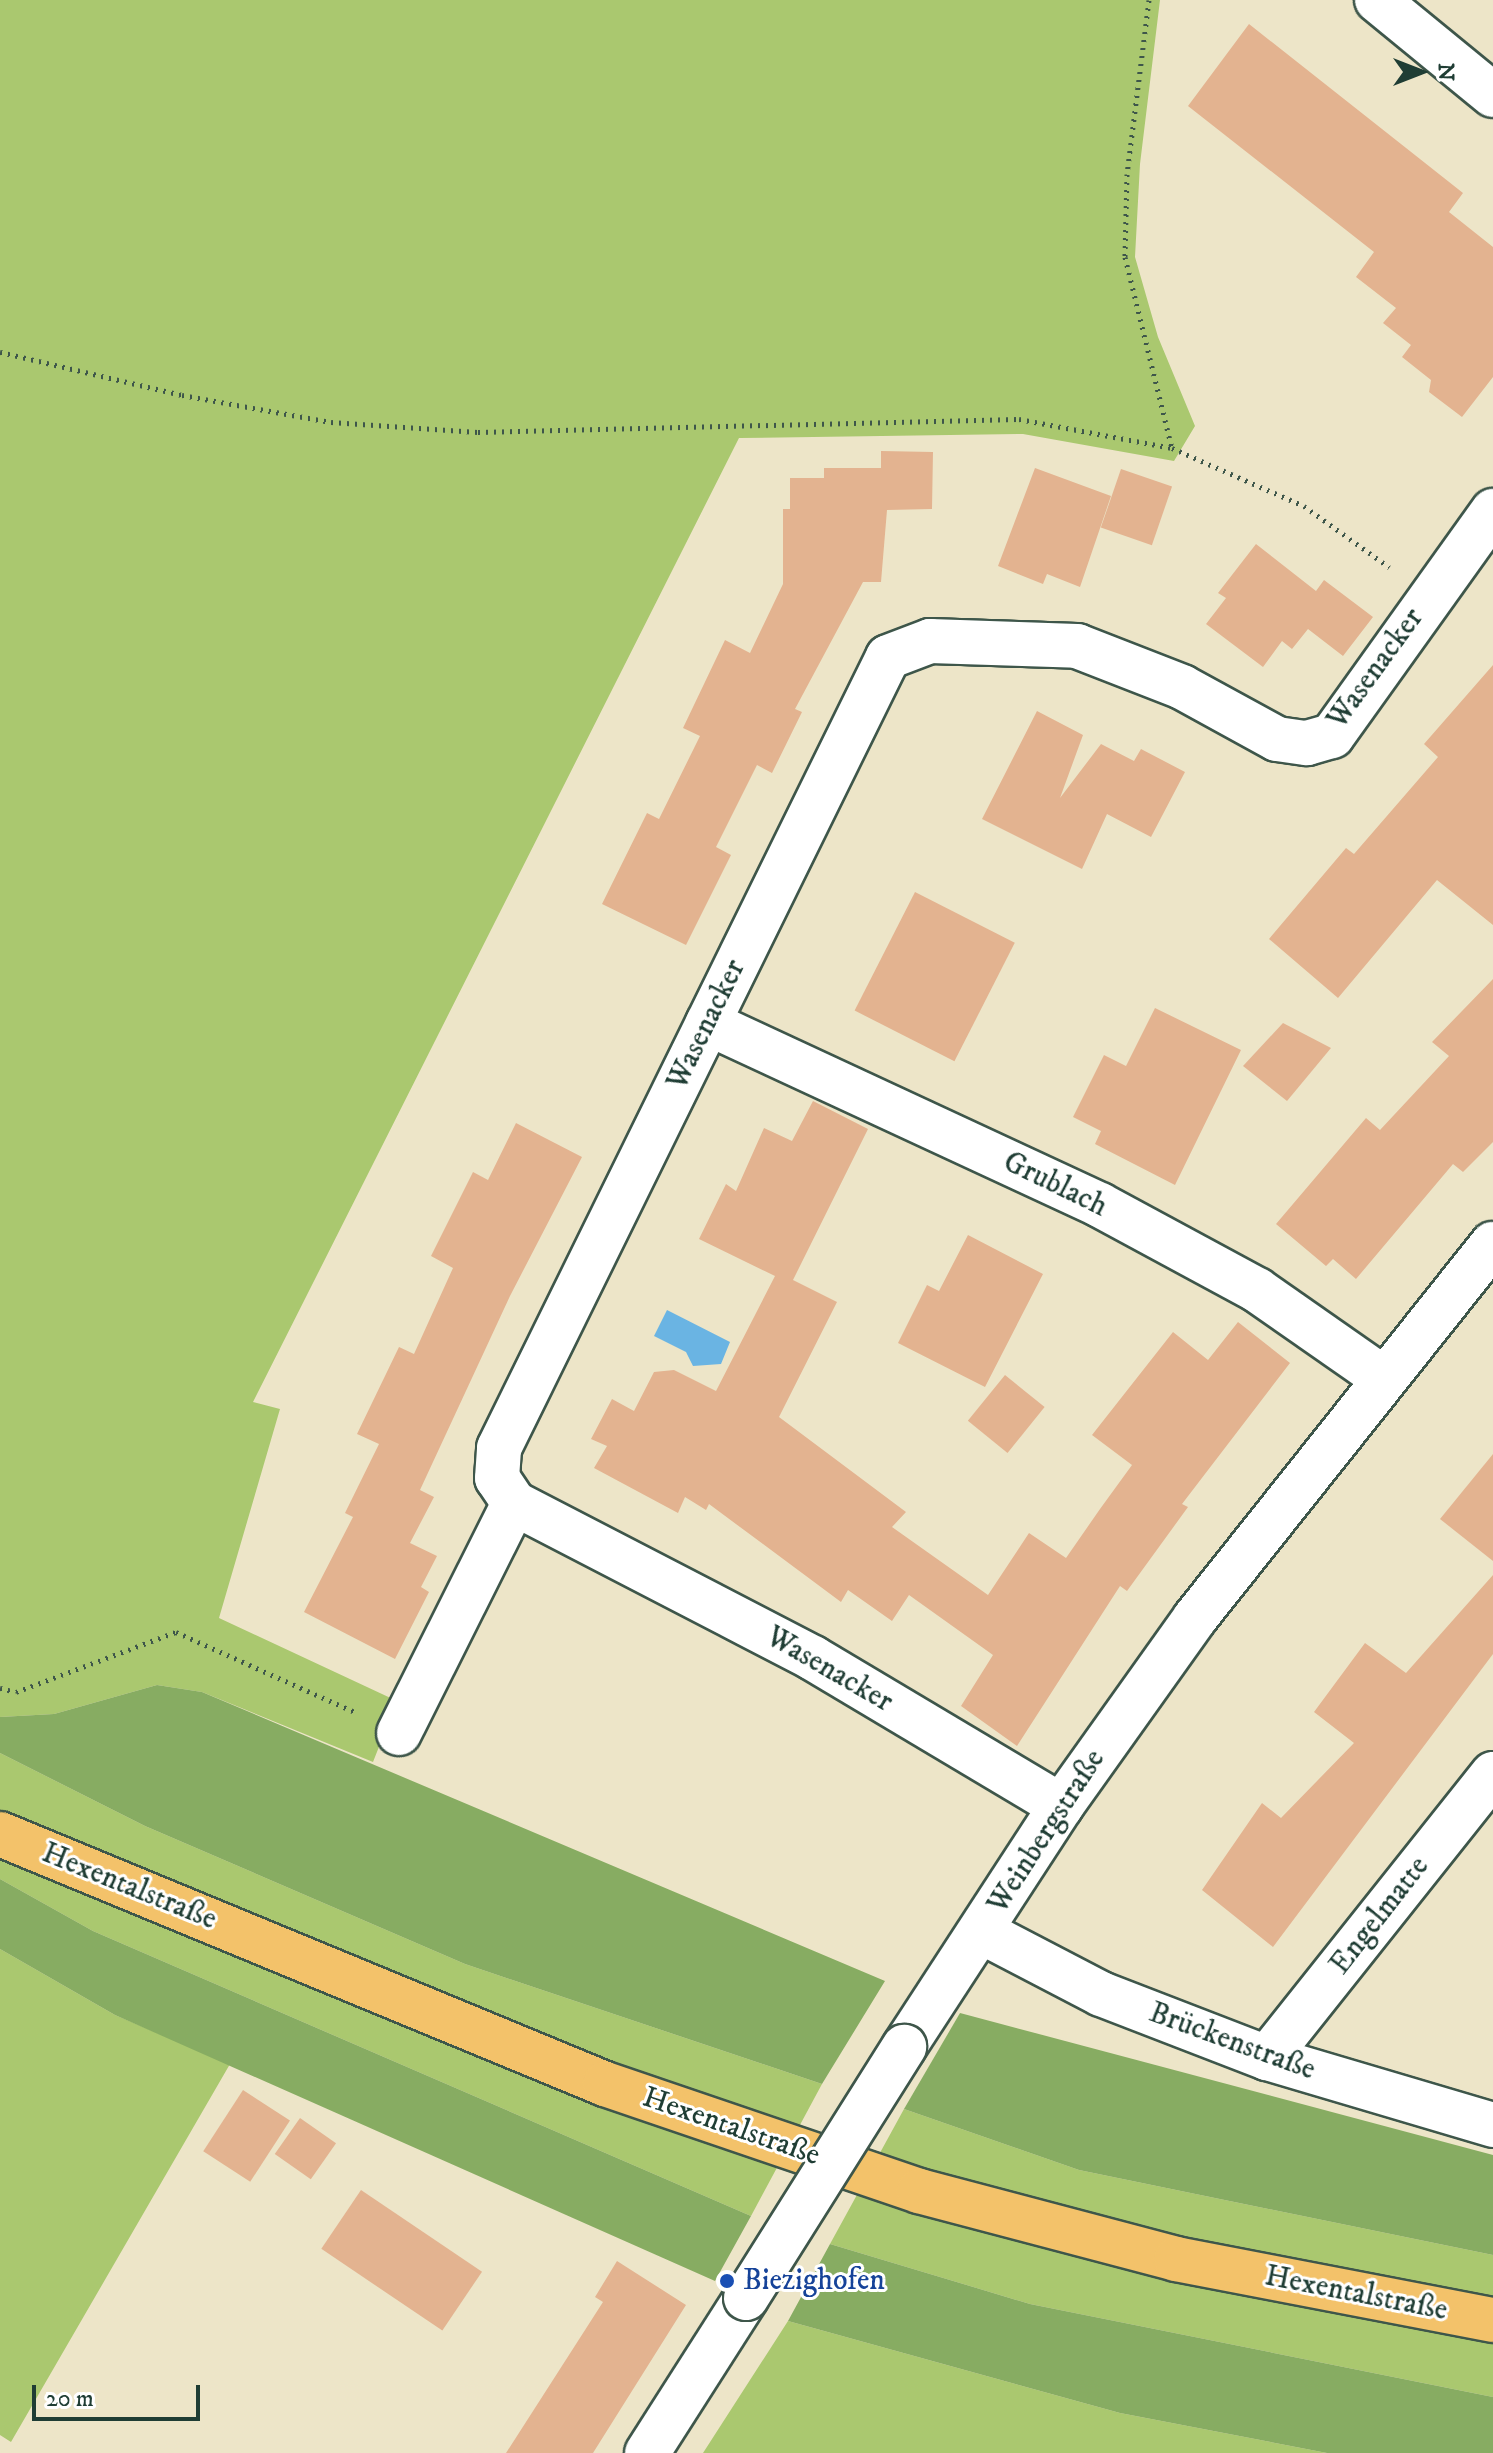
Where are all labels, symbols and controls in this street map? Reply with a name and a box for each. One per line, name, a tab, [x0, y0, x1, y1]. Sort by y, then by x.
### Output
north arrow	[1381, 32, 1461, 112]
text: N	[1432, 63, 1459, 81]
street label: Wasenacker	[1320, 602, 1432, 736]
street label: Wasenacker	[660, 954, 754, 1096]
street label: Grublach	[997, 1145, 1113, 1225]
street label: Wasenacker	[759, 1619, 899, 1721]
street label: Weinbergstraße	[981, 1743, 1113, 1921]
street label: Hexentalstraße	[36, 1836, 222, 1938]
street label: Engelmatte	[1323, 1850, 1437, 1982]
street label: Brückenstraße	[1144, 1995, 1320, 2089]
street label: Hexentalstraße	[638, 2080, 824, 2174]
street label: Hexentalstraße	[1262, 2259, 1450, 2329]
place label: Biezighofen	[743, 2263, 885, 2299]
marker: Biezighofen	[718, 2272, 736, 2290]
scale bar	[36, 2369, 204, 2419]
text: 20 m	[46, 2384, 94, 2414]

